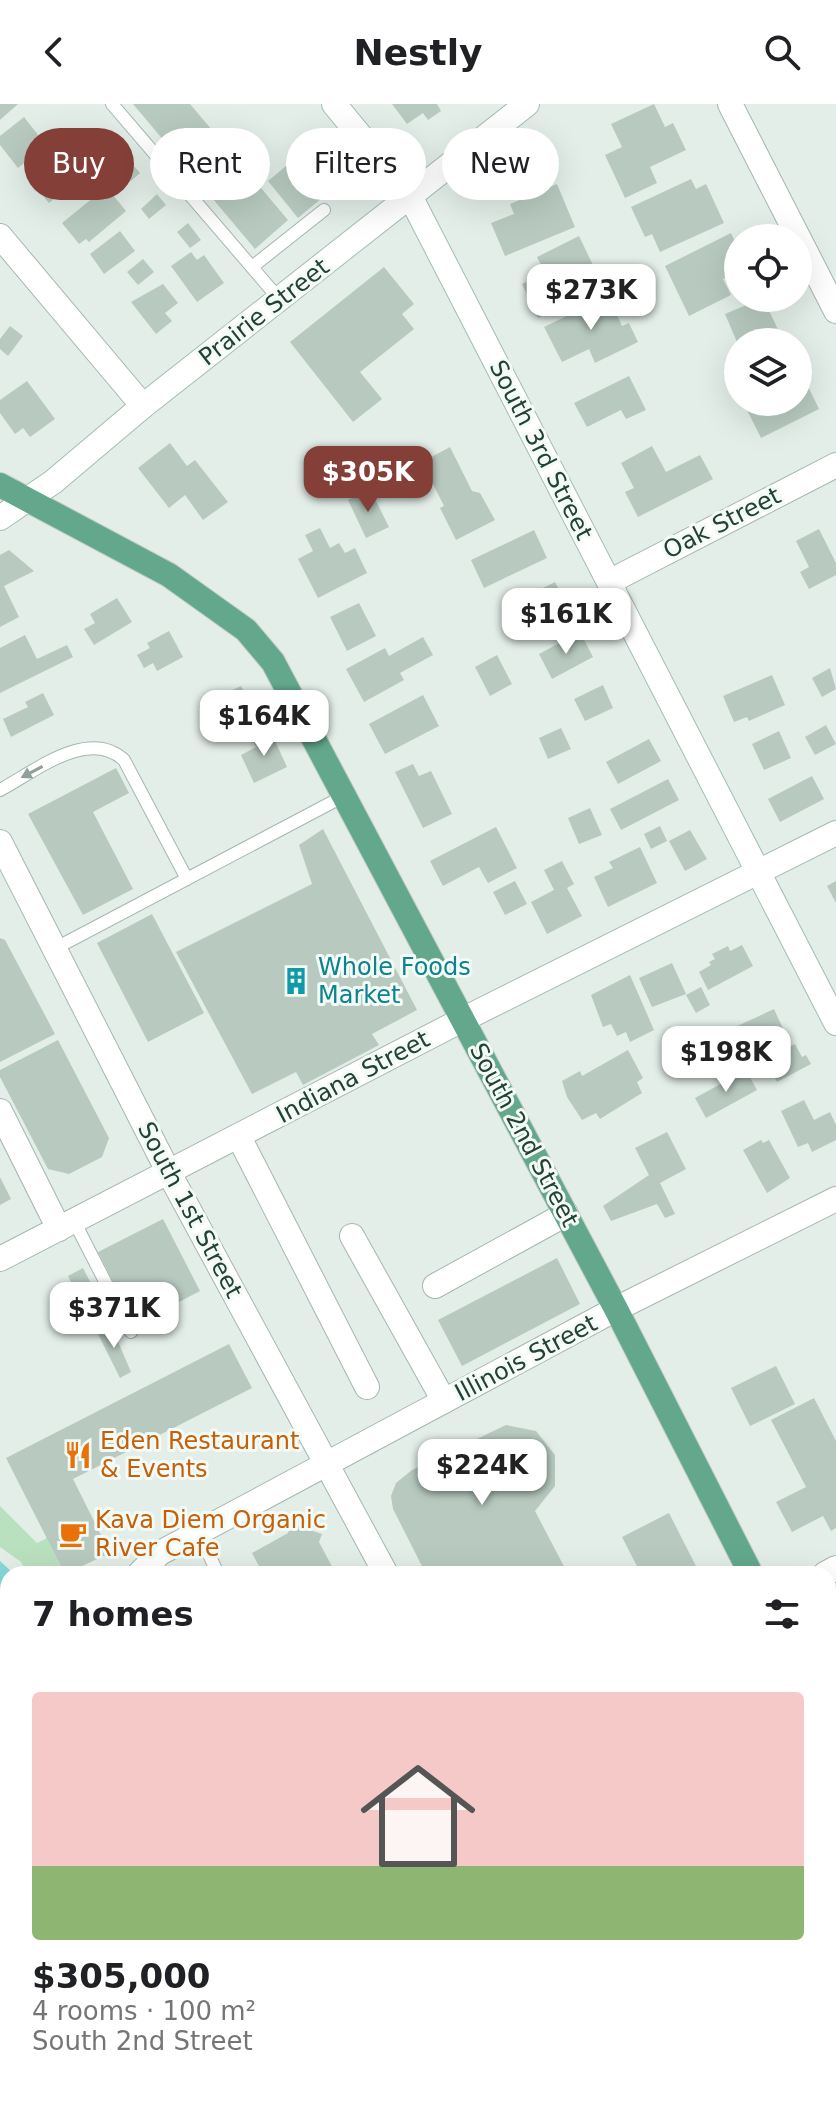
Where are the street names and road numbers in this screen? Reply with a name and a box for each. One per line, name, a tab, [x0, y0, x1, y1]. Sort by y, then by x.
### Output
street label: Prairie Street	[193, 253, 335, 371]
street label: South 3rd Street	[484, 355, 598, 545]
street label: Oak Street	[659, 481, 785, 565]
street label: Indiana Street	[272, 1025, 434, 1129]
street label: South 2nd Street	[464, 1039, 584, 1231]
street label: South 1st Street	[132, 1117, 248, 1303]
street label: Illinois Street	[450, 1309, 602, 1407]

